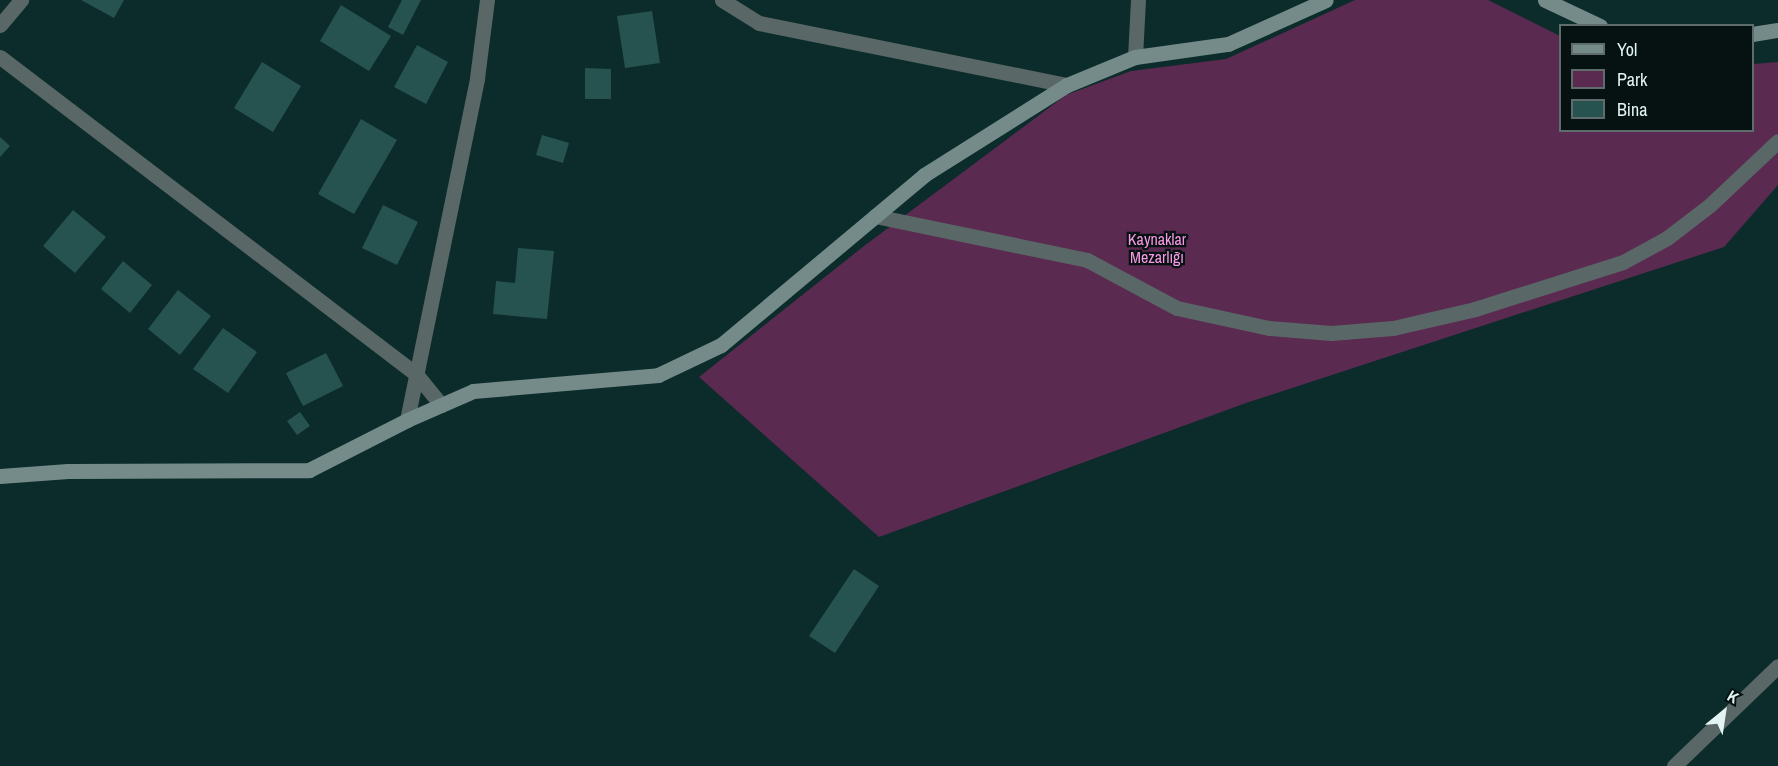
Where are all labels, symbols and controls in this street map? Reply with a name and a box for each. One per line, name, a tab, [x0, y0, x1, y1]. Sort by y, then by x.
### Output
legend	[1559, 24, 1754, 132]
text: Yol	[1617, 37, 1637, 62]
text: Park	[1617, 67, 1647, 92]
text: Bina	[1617, 97, 1647, 122]
park label: Kaynaklar Mezarlığı	[1128, 229, 1186, 267]
north arrow	[1694, 682, 1754, 742]
text: K	[1723, 685, 1743, 708]

